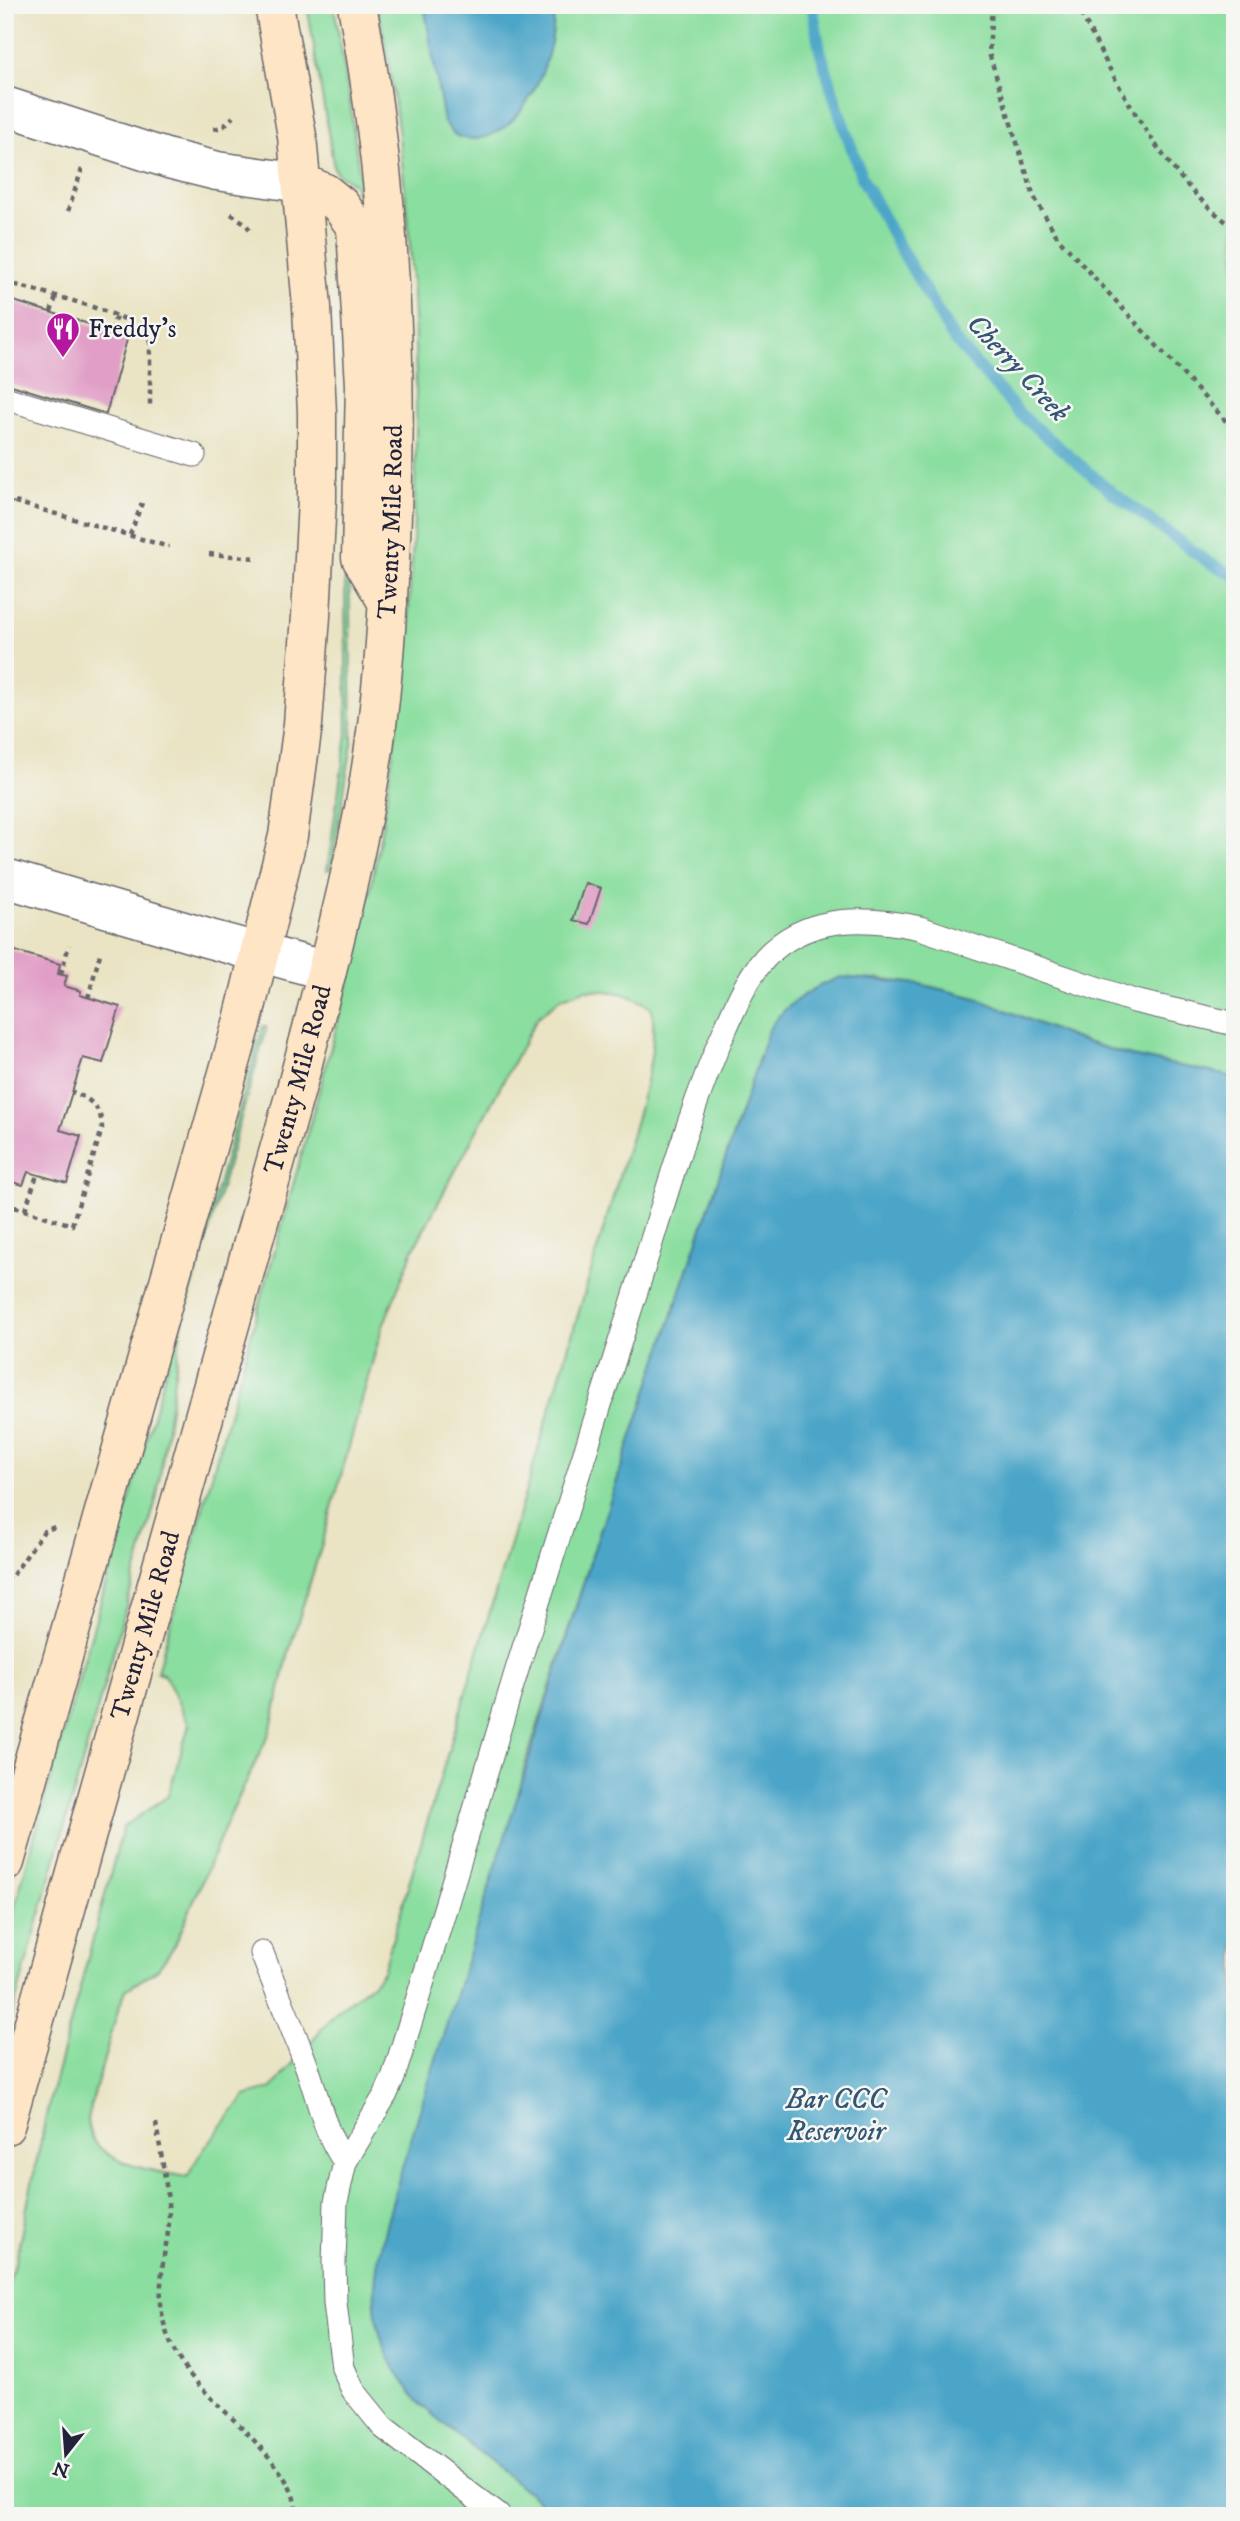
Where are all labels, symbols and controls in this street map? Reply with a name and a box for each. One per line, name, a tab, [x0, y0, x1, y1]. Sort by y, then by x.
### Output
water label: Cherry Creek	[959, 307, 1077, 430]
restaurant icon: Freddy's	[44, 310, 82, 359]
place label: Freddy's	[88, 313, 177, 346]
street label: Twenty Mile Road	[370, 424, 410, 620]
street label: Twenty Mile Road	[257, 981, 339, 1178]
street label: Twenty Mile Road	[103, 1527, 188, 1723]
water label: Bar CCC Reservoir	[785, 2082, 888, 2149]
north arrow	[32, 2420, 102, 2490]
text: N	[50, 2455, 72, 2482]

